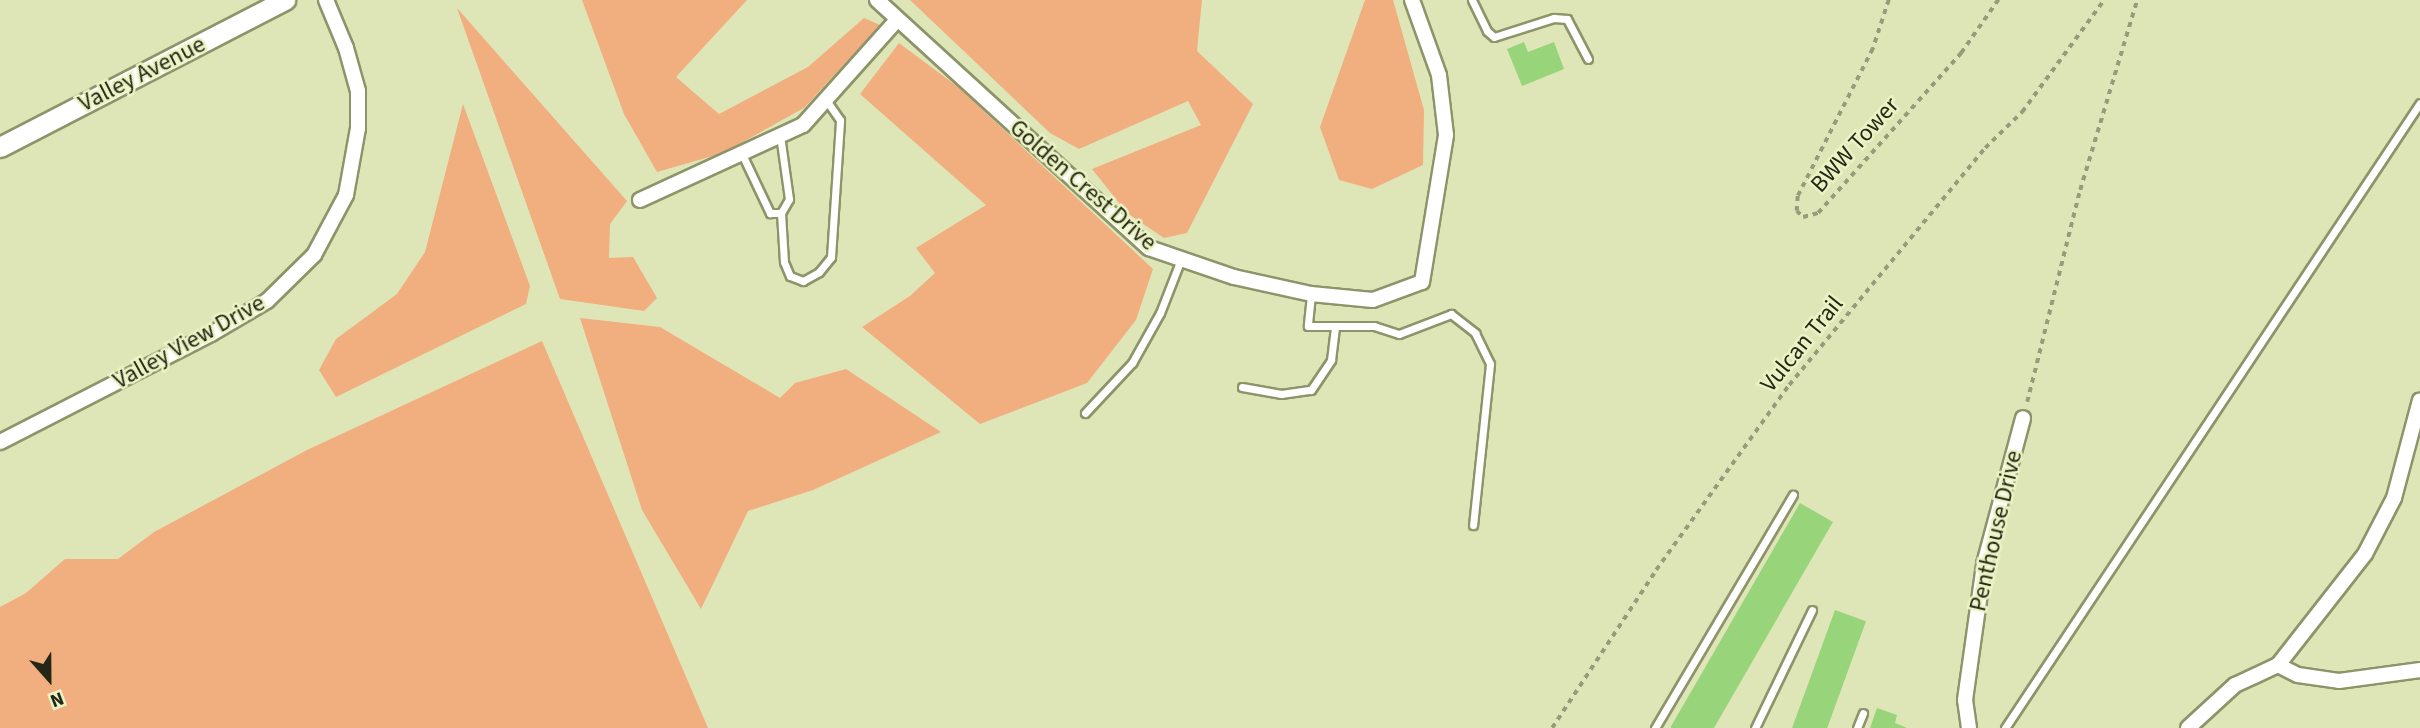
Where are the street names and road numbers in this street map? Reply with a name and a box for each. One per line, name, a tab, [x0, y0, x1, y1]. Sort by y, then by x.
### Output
street label: Valley Avenue	[74, 30, 210, 118]
street label: BWW Tower	[1805, 91, 1905, 199]
street label: Golden Crest Drive	[1004, 113, 1162, 257]
street label: Valley View Drive	[108, 289, 270, 395]
street label: Vulcan Trail	[1755, 290, 1849, 398]
street label: Penthouse Drive	[1964, 448, 2028, 614]

